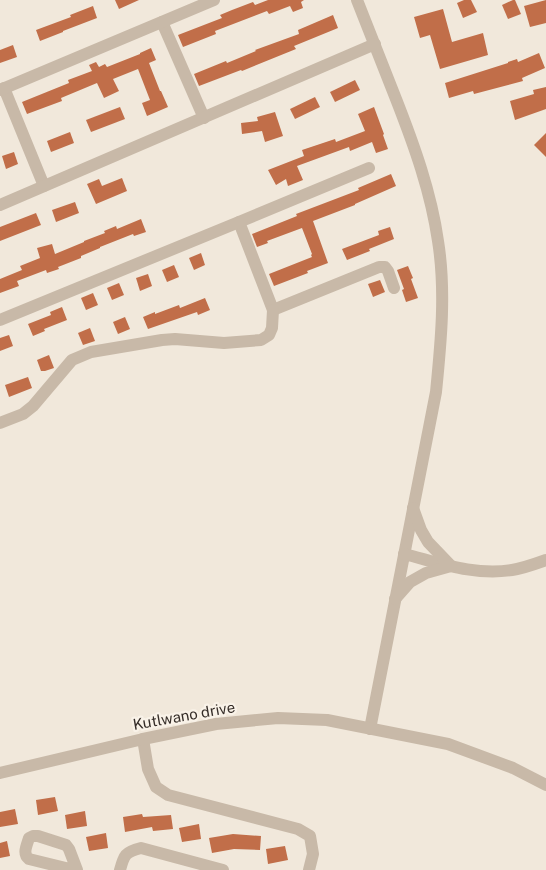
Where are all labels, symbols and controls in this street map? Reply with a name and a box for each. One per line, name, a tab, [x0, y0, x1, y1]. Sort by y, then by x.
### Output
street label: Kutlwano drive	[132, 698, 236, 733]

